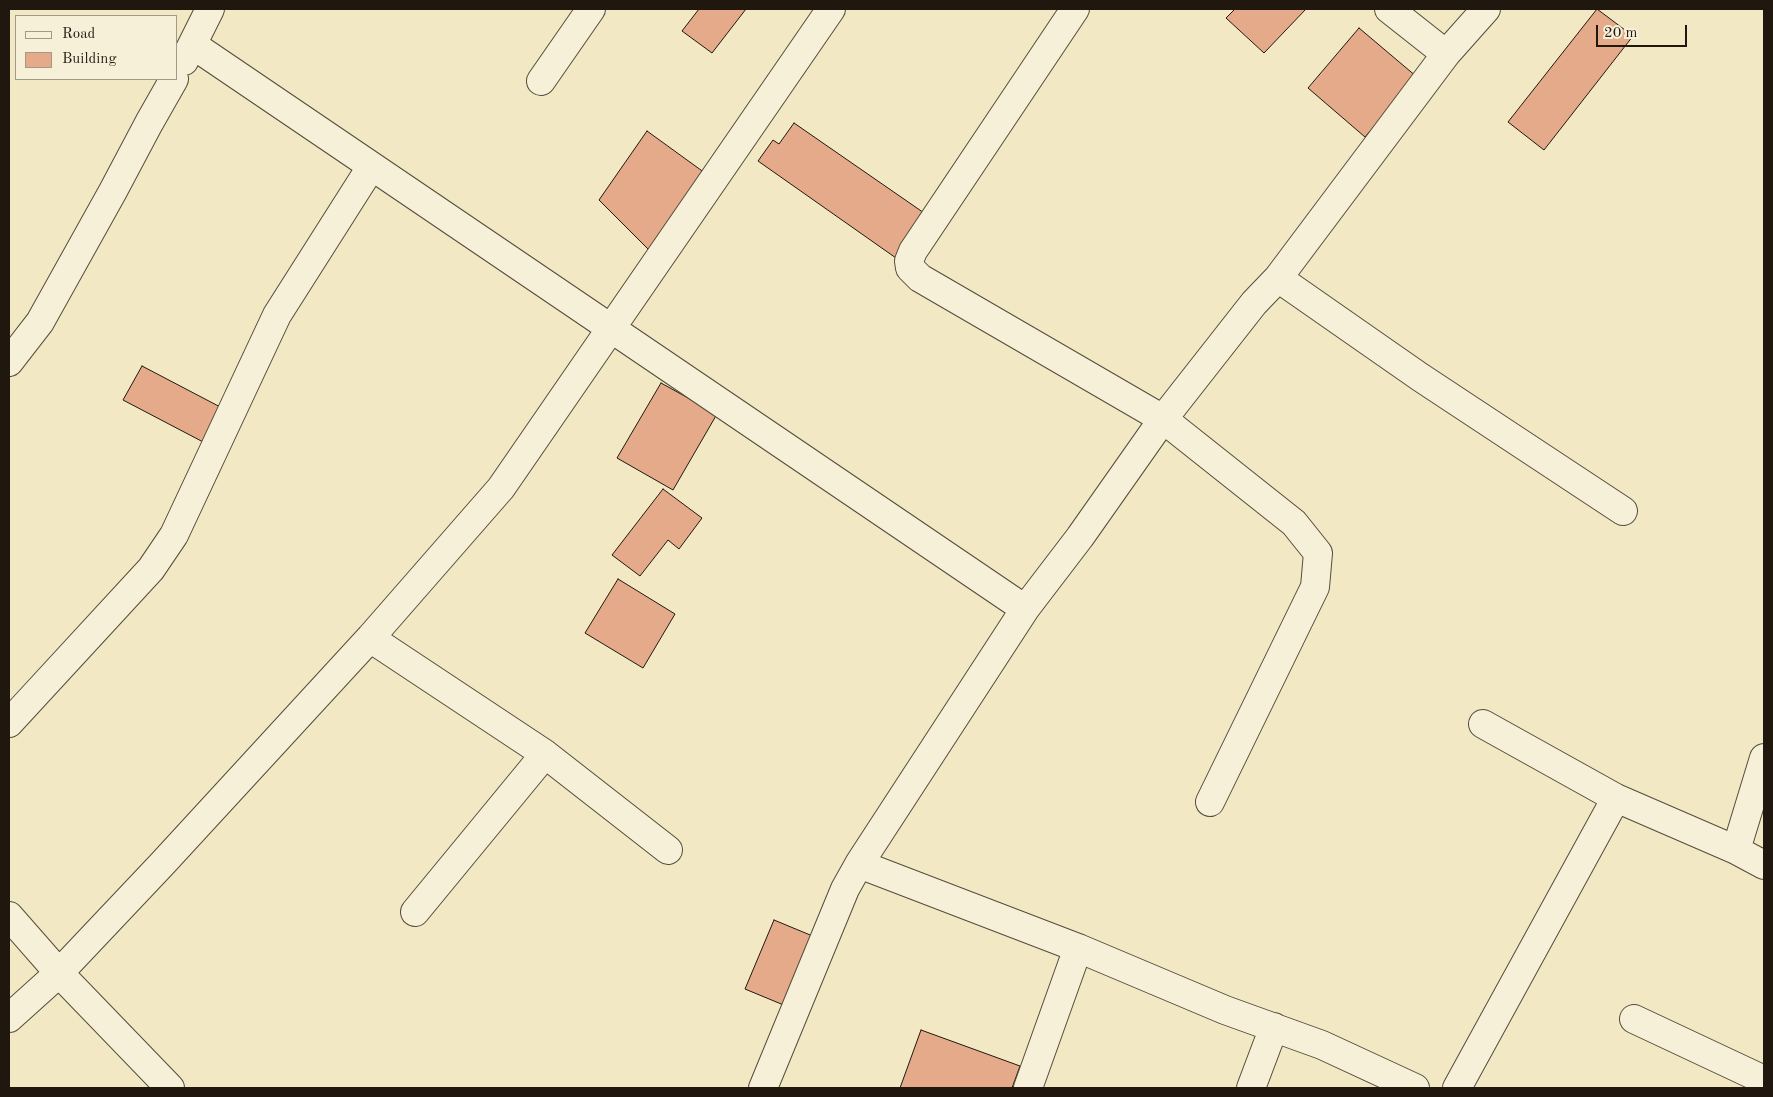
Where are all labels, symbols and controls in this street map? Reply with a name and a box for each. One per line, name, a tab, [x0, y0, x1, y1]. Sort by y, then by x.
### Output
legend	[15, 15, 178, 80]
scale bar	[1598, 15, 1689, 47]
text: 20 m	[1604, 26, 1638, 41]
text: Road	[62, 27, 95, 42]
text: Building	[62, 52, 117, 67]

